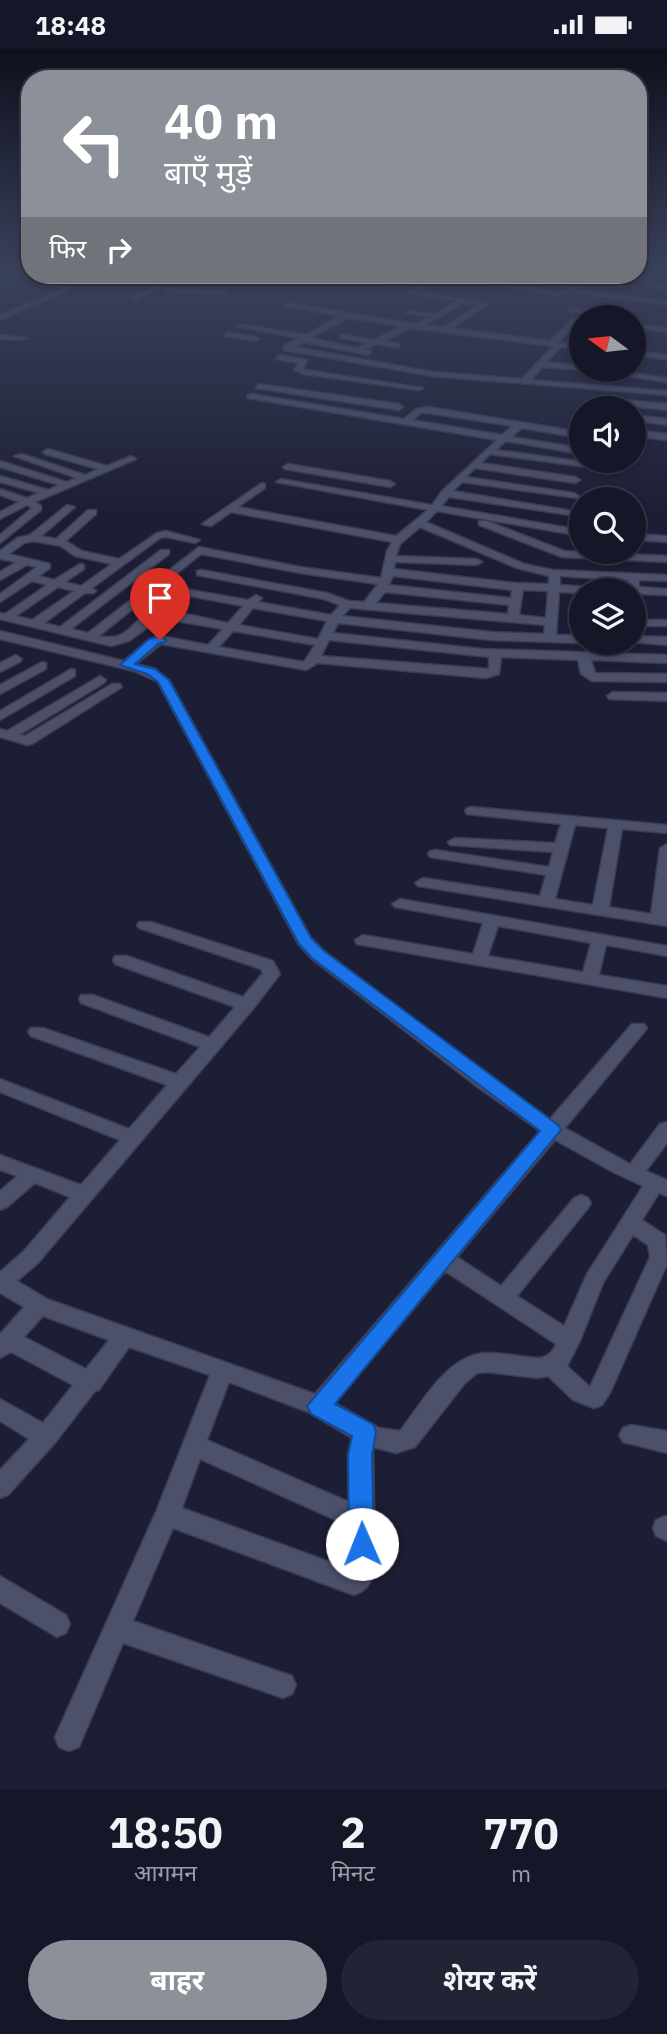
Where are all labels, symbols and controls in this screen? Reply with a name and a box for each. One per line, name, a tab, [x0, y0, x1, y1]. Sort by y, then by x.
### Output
text: 18:48	[35, 8, 106, 42]
text: 40 m	[164, 89, 278, 152]
icon: left	[49, 98, 140, 189]
text: बाएँ मुड़ें	[164, 151, 252, 193]
text: फिर	[49, 231, 86, 265]
icon: right	[100, 231, 138, 269]
north arrow	[569, 305, 646, 381]
map controls	[569, 305, 646, 655]
button: sound	[569, 396, 646, 473]
button: search	[569, 487, 646, 564]
pin	[130, 568, 190, 640]
button: layers	[569, 578, 646, 655]
icon: arrive	[141, 579, 179, 617]
position arrow	[325, 1507, 399, 1581]
text: 18:50	[108, 1805, 223, 1860]
text: 2	[340, 1805, 366, 1860]
text: 770	[483, 1806, 559, 1861]
text: आगमन	[134, 1857, 197, 1887]
text: मिनट	[331, 1857, 375, 1887]
text: m	[511, 1858, 531, 1888]
button: बाहर	[28, 1940, 327, 2020]
button: शेयर करें	[341, 1940, 639, 2020]

